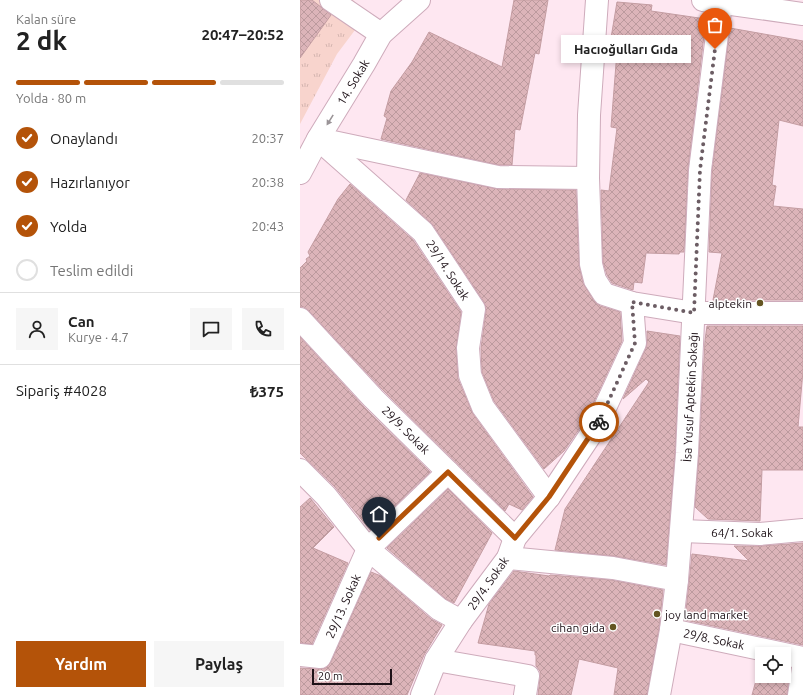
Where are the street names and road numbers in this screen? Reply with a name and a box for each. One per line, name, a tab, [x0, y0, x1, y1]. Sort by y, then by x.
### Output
street label: 14. Sokak	[334, 57, 372, 107]
street label: 29/14. Sokak	[424, 238, 472, 302]
street label: İsa Yusuf Aptekin Sokağı	[680, 332, 700, 462]
street label: 29/9. Sokak	[379, 403, 433, 457]
street label: 64/1. Sokak	[711, 526, 773, 539]
street label: 29/4. Sokak	[465, 554, 511, 612]
street label: 29/13. Sokak	[323, 572, 363, 640]
street label: 29/8. Sokak	[682, 626, 746, 652]

